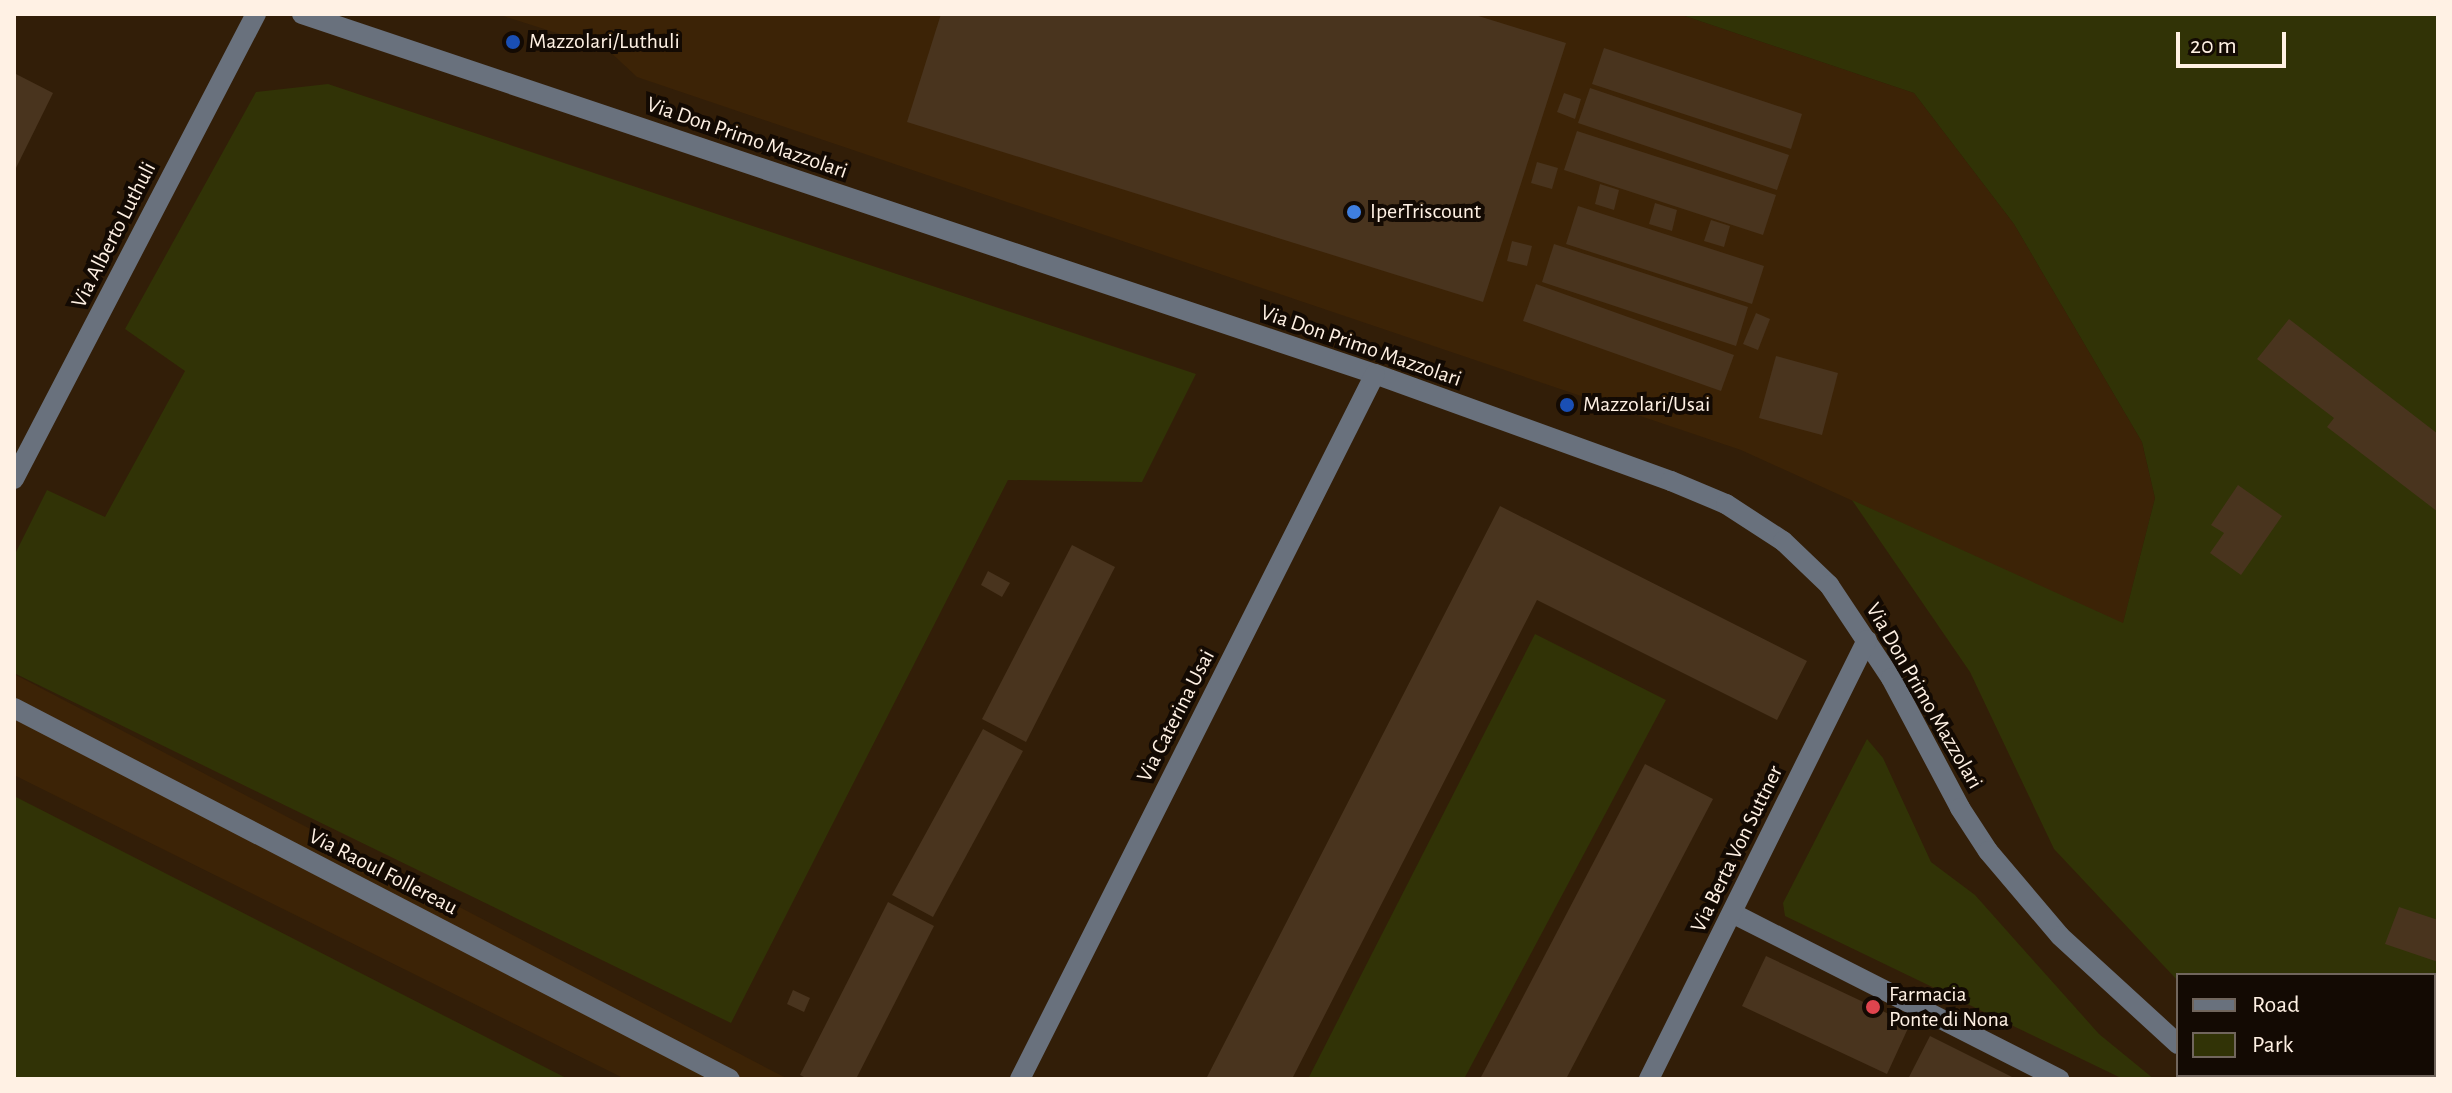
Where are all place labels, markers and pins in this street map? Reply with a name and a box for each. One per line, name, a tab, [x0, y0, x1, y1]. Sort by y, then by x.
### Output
place label: Mazzolari/Luthuli	[529, 29, 680, 55]
marker: Mazzolari/Luthuli	[504, 33, 522, 51]
place label: IperTriscount	[1370, 199, 1481, 225]
marker: IperTriscount	[1345, 203, 1363, 221]
place label: Mazzolari/Usai	[1583, 392, 1710, 418]
marker: Mazzolari/Usai	[1558, 396, 1576, 414]
place label: Farmacia Ponte di Nona	[1889, 981, 2009, 1032]
marker: Farmacia Ponte di Nona	[1864, 998, 1882, 1016]

